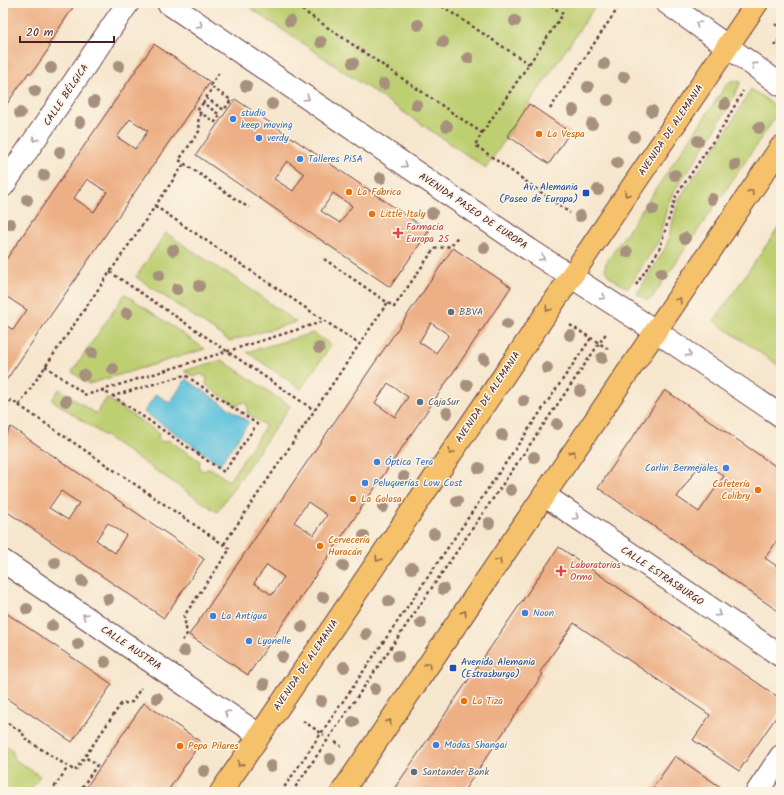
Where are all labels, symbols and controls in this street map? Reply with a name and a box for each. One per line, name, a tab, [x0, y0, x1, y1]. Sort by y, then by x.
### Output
scale bar	[20, 18, 114, 44]
one-way arrow	[196, 20, 203, 28]
one-way arrow	[695, 21, 702, 29]
text: 20 m	[26, 23, 54, 42]
street label: CALLE BÉLGICA	[39, 61, 93, 129]
one-way arrow	[752, 63, 759, 70]
street label: AVENIDA DE ALEMANIA	[634, 81, 708, 179]
one-way arrow	[303, 93, 310, 101]
place label: studio keep moving	[241, 105, 293, 133]
marker: studio keep moving	[228, 114, 238, 124]
place label: La Vespa	[547, 126, 585, 142]
marker: La Vespa	[534, 129, 544, 139]
place label: verdy	[267, 130, 289, 146]
marker: verdy	[254, 133, 264, 143]
one-way arrow	[32, 135, 40, 142]
place label: Talleres PiSA	[308, 151, 363, 167]
marker: Talleres PiSA	[295, 154, 305, 164]
one-way arrow	[401, 160, 408, 167]
street label: AVENIDA PASEO DE EUROPA	[415, 169, 531, 253]
place label: Av. Alemania (Paseo de Europa)	[499, 179, 578, 207]
place label: La Fábrica	[357, 184, 402, 200]
marker: La Fábrica	[344, 187, 354, 197]
marker: Av. Alemania (Paseo de Europa)	[581, 188, 591, 198]
one-way arrow	[625, 189, 632, 196]
one-way arrow	[746, 189, 754, 196]
place label: Little Italy	[380, 206, 426, 222]
marker: Little Italy	[367, 209, 377, 219]
place label: Farmacia Europa 25	[406, 219, 450, 247]
marker: Farmacia Europa 25	[393, 228, 403, 238]
one-way arrow	[537, 253, 544, 260]
one-way arrow	[599, 293, 606, 300]
one-way arrow	[674, 297, 681, 304]
place label: BBVA	[459, 304, 483, 320]
one-way arrow	[545, 305, 553, 312]
marker: BBVA	[446, 307, 456, 317]
street label: AVENIDA DE ALEMANIA	[451, 348, 525, 446]
one-way arrow	[685, 349, 692, 357]
place label: CajaSur	[428, 394, 460, 410]
marker: CajaSur	[415, 397, 425, 407]
one-way arrow	[449, 447, 456, 454]
one-way arrow	[568, 451, 575, 458]
place label: Óptica Tera	[385, 454, 433, 470]
marker: Óptica Tera	[372, 457, 382, 467]
place label: Carlin Bermejales	[645, 460, 719, 476]
marker: Carlin Bermejales	[721, 463, 731, 473]
place label: Peluquerías Low Cost	[373, 475, 462, 491]
place label: Cafetería Colibry	[712, 476, 750, 504]
marker: Peluquerías Low Cost	[360, 478, 370, 488]
marker: Cafetería Colibry	[753, 485, 763, 495]
place label: La Golosa	[361, 491, 402, 507]
marker: La Golosa	[348, 494, 358, 504]
one-way arrow	[572, 512, 579, 520]
place label: Cervecería Huracán	[328, 532, 370, 560]
marker: Cervecería Huracán	[315, 541, 325, 551]
street label: CALLE ESTRASBURGO	[617, 542, 707, 610]
one-way arrow	[375, 555, 383, 562]
place label: Laboratorios Orma	[570, 557, 622, 585]
one-way arrow	[494, 558, 501, 565]
marker: Laboratorios Orma	[555, 565, 567, 577]
place label: Noon	[533, 605, 554, 621]
place label: La Antigua	[221, 608, 267, 624]
marker: Noon	[520, 608, 530, 618]
one-way arrow	[714, 609, 721, 616]
one-way arrow	[459, 610, 467, 617]
marker: La Antigua	[208, 611, 218, 621]
one-way arrow	[82, 614, 89, 621]
street label: AVENIDA DE ALEMANIA	[269, 616, 343, 714]
street label: CALLE AUSTRIA	[97, 622, 165, 674]
place label: Lyonelle	[257, 633, 291, 649]
marker: Lyonelle	[244, 636, 254, 646]
place label: Avenida Alemania (Estrasburgo)	[461, 654, 536, 682]
one-way arrow	[423, 662, 431, 669]
marker: Avenida Alemania (Estrasburgo)	[448, 663, 458, 673]
place label: La Tiza	[472, 693, 503, 709]
marker: La Tiza	[459, 696, 469, 706]
one-way arrow	[224, 710, 231, 718]
one-way arrow	[384, 719, 392, 726]
place label: Modas Shangai	[444, 737, 508, 753]
place label: Pepa Pilares	[188, 738, 239, 754]
marker: Modas Shangai	[431, 740, 441, 750]
marker: Pepa Pilares	[175, 741, 185, 751]
one-way arrow	[238, 759, 245, 766]
place label: Santander Bank	[422, 764, 489, 780]
marker: Santander Bank	[409, 767, 419, 777]

